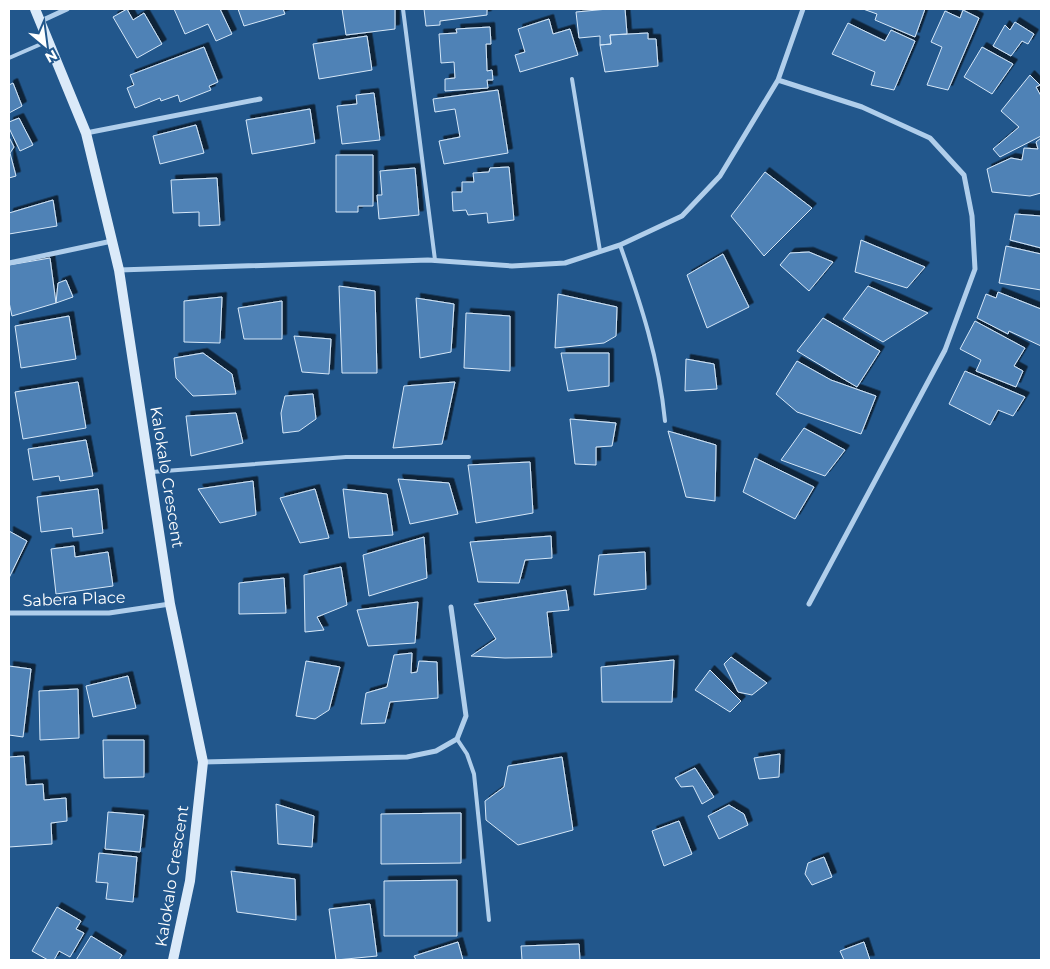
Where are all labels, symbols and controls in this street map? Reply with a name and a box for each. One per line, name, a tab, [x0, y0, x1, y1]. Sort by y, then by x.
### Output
north arrow	[20, 20, 70, 70]
text: N	[42, 46, 61, 67]
street label: Kalokalo Crescent	[146, 405, 188, 550]
street label: Sabera Place	[22, 588, 126, 610]
street label: Kalokalo Crescent	[151, 803, 193, 948]

